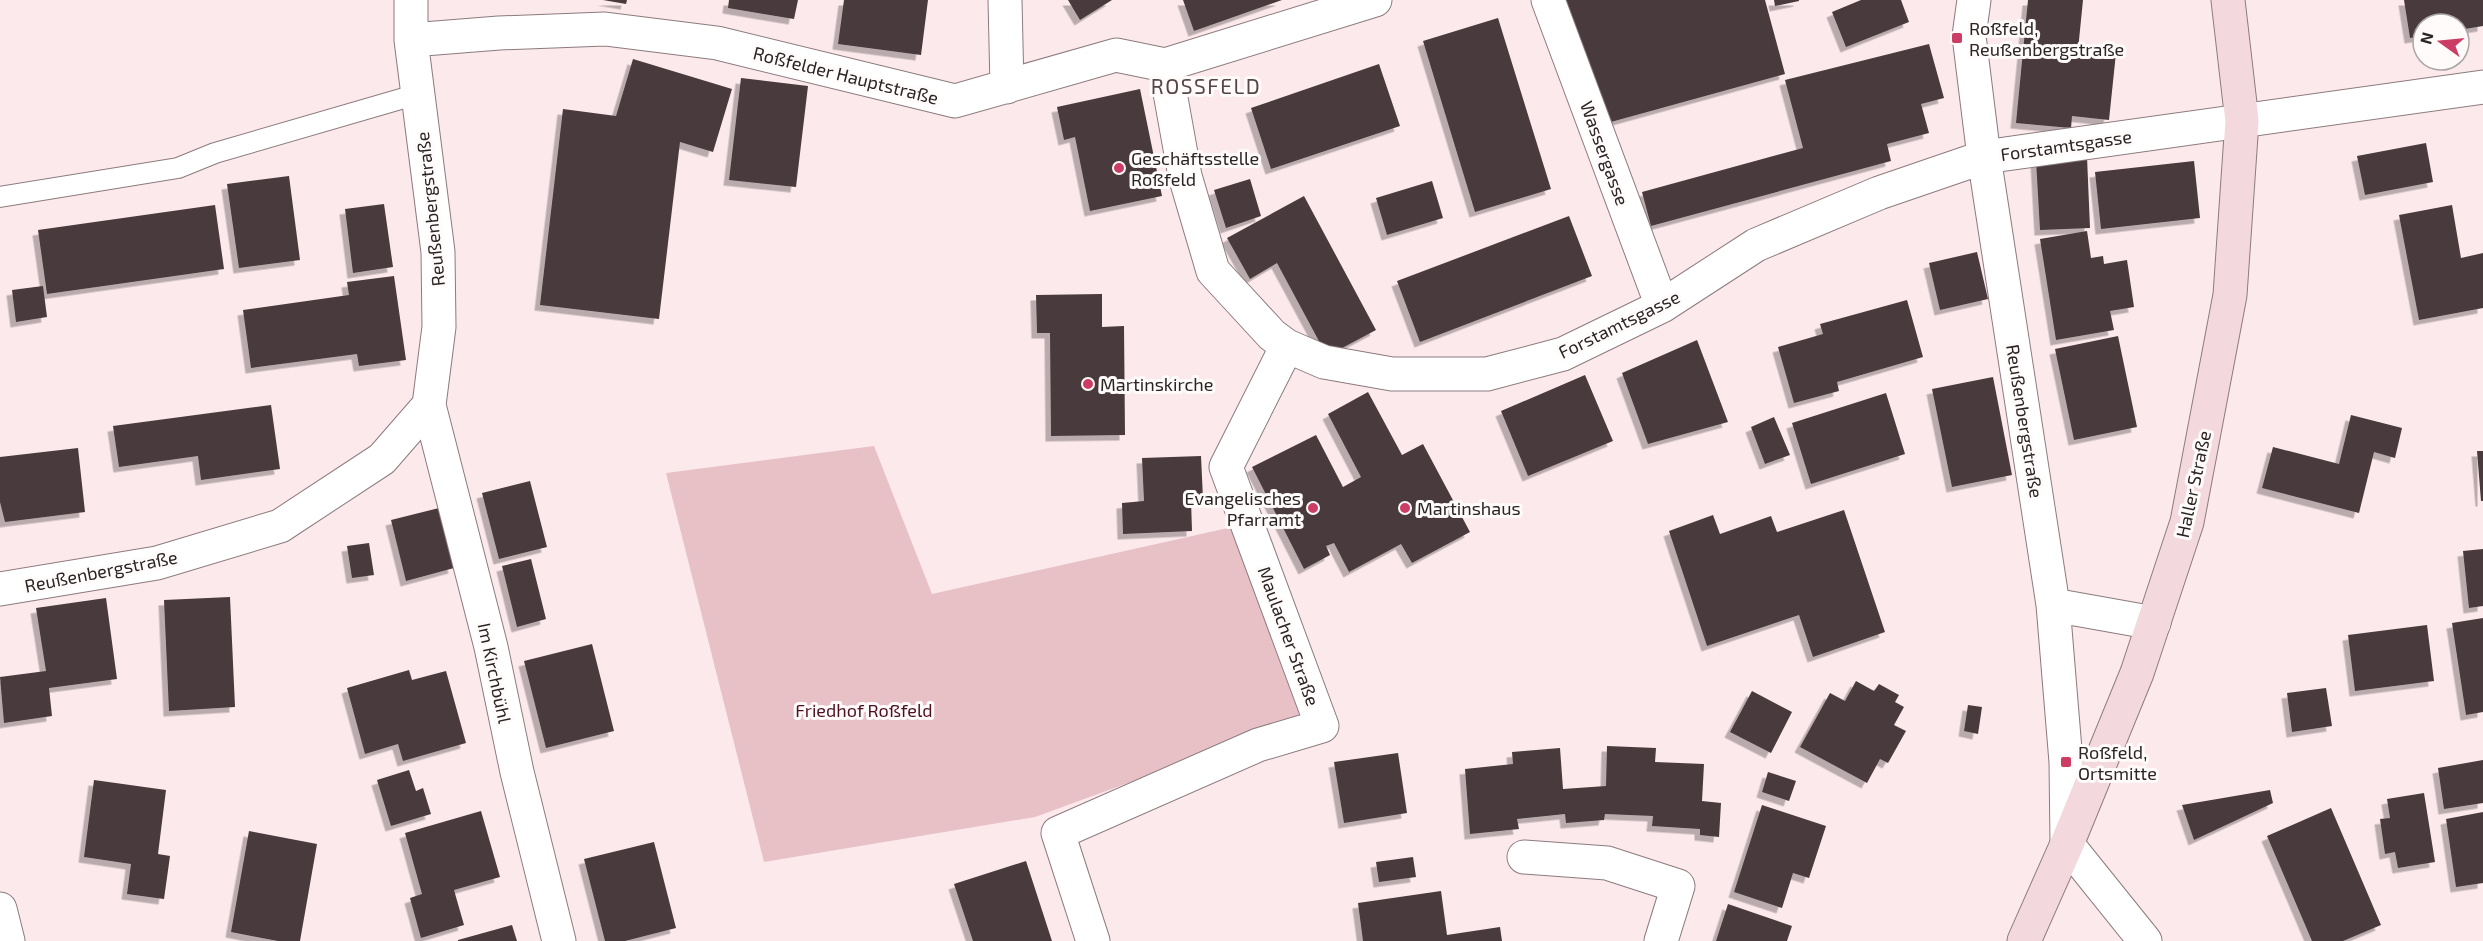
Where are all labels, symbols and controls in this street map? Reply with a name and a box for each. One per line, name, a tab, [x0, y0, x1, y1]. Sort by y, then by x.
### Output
north arrow	[2411, 12, 2471, 72]
place label: Roßfeld, Reußenbergstraße	[1969, 17, 2124, 60]
text: N	[2415, 30, 2437, 46]
marker: Roßfeld, Reußenbergstraße	[1950, 31, 1964, 45]
street label: Roßfelder Hauptstraße	[751, 41, 941, 109]
district label: ROSSFELD	[1151, 73, 1261, 98]
street label: Wassergasse	[1576, 98, 1634, 208]
street label: Forstamtsgasse	[1999, 125, 2133, 165]
street label: Reußenbergstraße	[411, 131, 449, 287]
place label: Geschäftsstelle Roßfeld	[1131, 147, 1259, 190]
marker: Geschäftsstelle Roßfeld	[1112, 161, 1126, 175]
street label: Forstamtsgasse	[1555, 285, 1683, 363]
street label: Reußenbergstraße	[2002, 343, 2048, 499]
place label: Martinskirche	[1100, 373, 1213, 395]
marker: Martinskirche	[1081, 377, 1095, 391]
street label: Haller Straße	[2171, 428, 2215, 540]
place label: Evangelisches Pfarramt	[1184, 487, 1301, 530]
place label: Martinshaus	[1417, 497, 1521, 519]
marker: Evangelisches Pfarramt	[1306, 501, 1320, 515]
marker: Martinshaus	[1398, 501, 1412, 515]
street label: Reußenbergstraße	[23, 545, 179, 597]
street label: Maulacher Straße	[1254, 563, 1324, 709]
street label: Im Kirchbühl	[474, 621, 517, 726]
park label: Friedhof Roßfeld	[795, 699, 933, 721]
place label: Roßfeld, Ortsmitte	[2078, 741, 2157, 784]
marker: Roßfeld, Ortsmitte	[2059, 755, 2073, 769]

